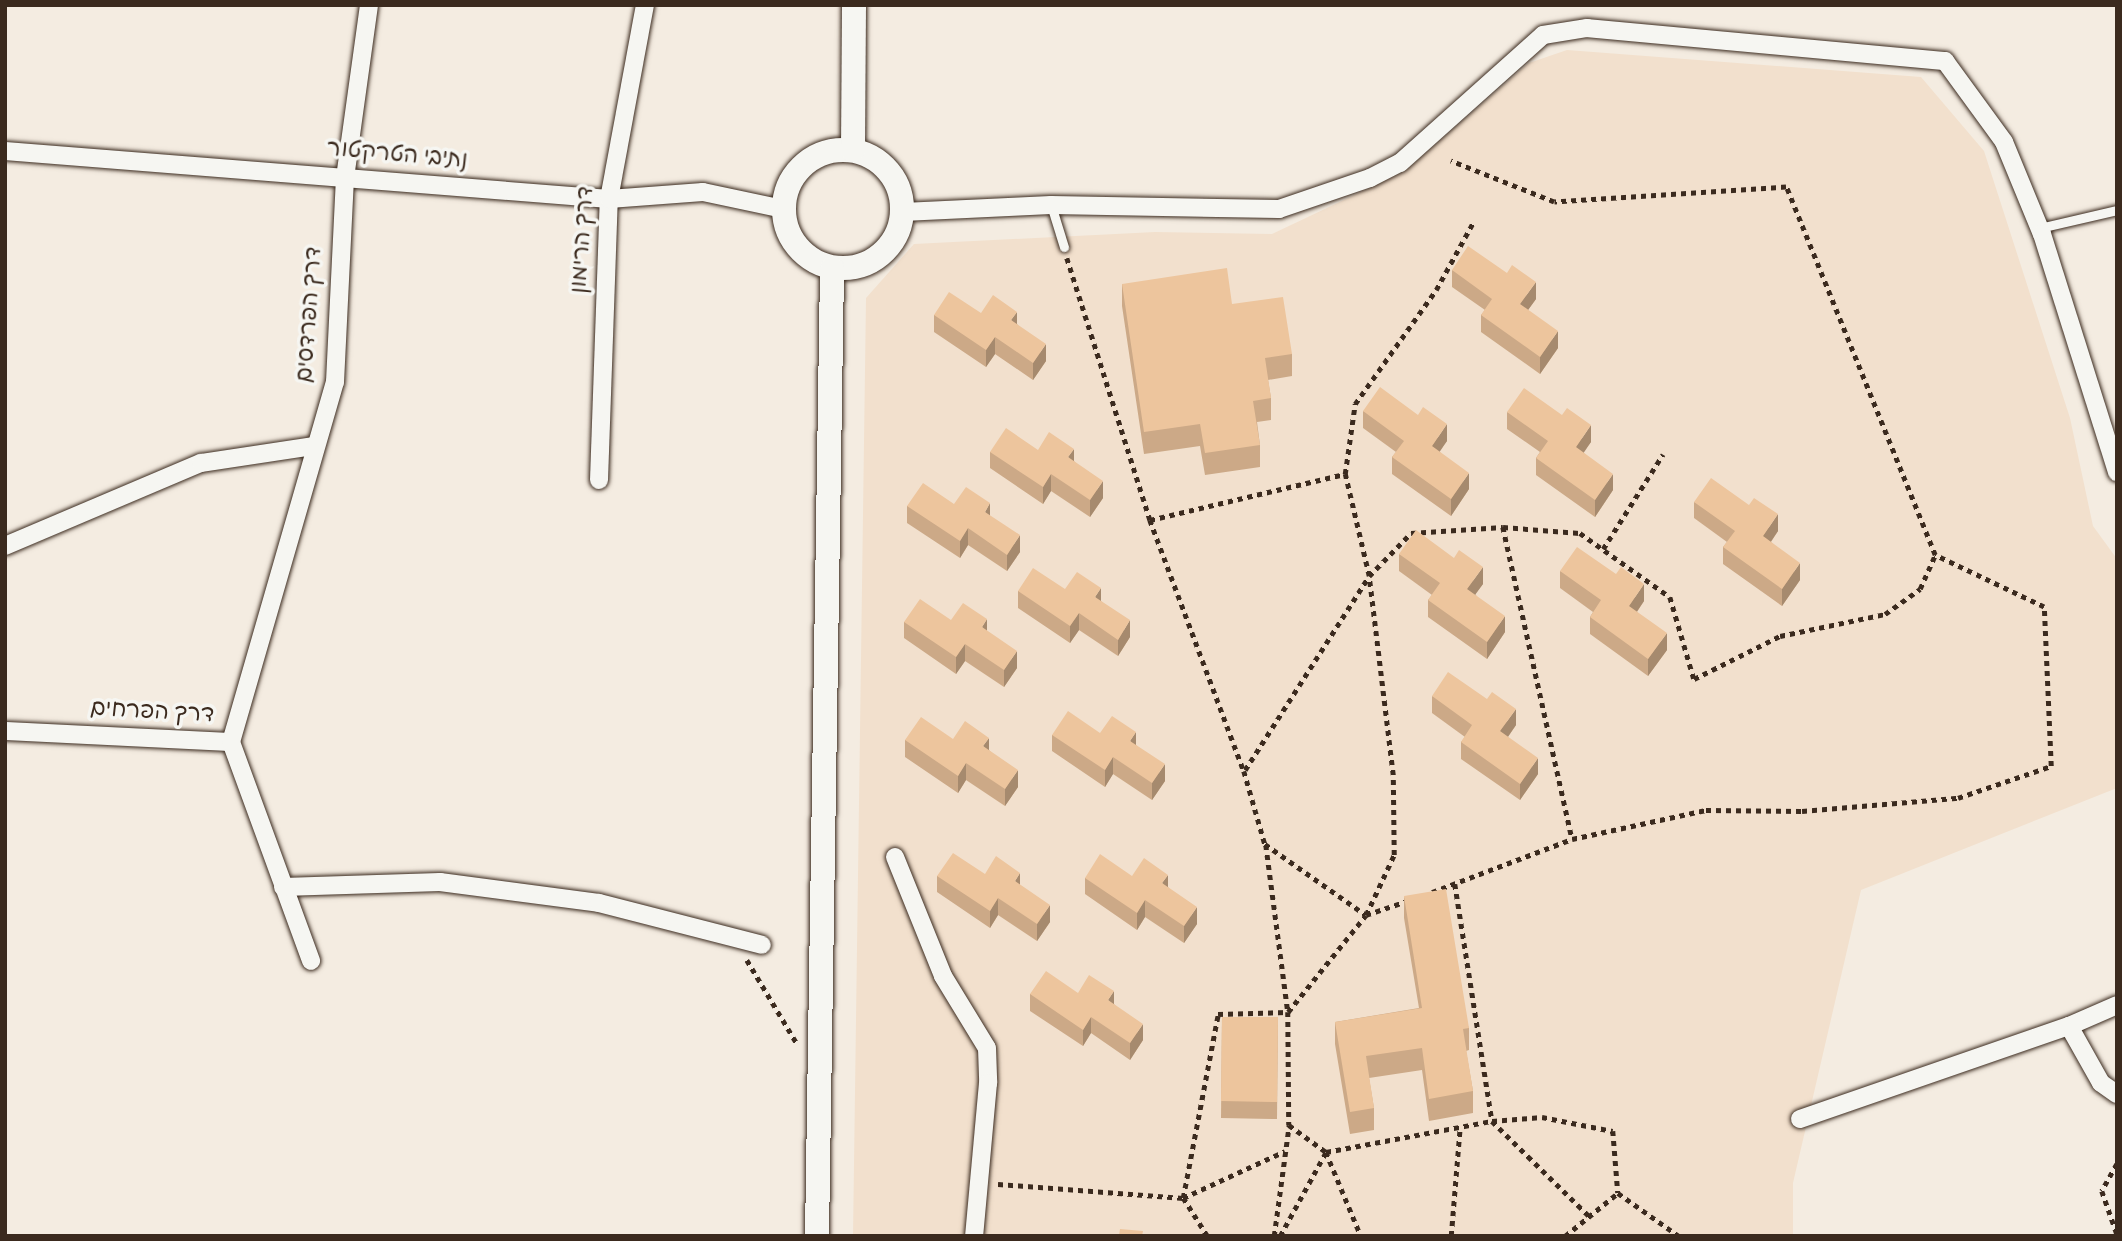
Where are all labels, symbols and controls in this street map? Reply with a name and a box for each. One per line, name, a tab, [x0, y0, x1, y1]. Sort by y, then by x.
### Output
street label: נתיבי הטרקטור	[325, 137, 469, 177]
street label: דרך הרימון	[567, 185, 603, 295]
street label: דרך הפרדסים	[293, 246, 331, 384]
street label: דרך הפרחים	[89, 697, 215, 731]

